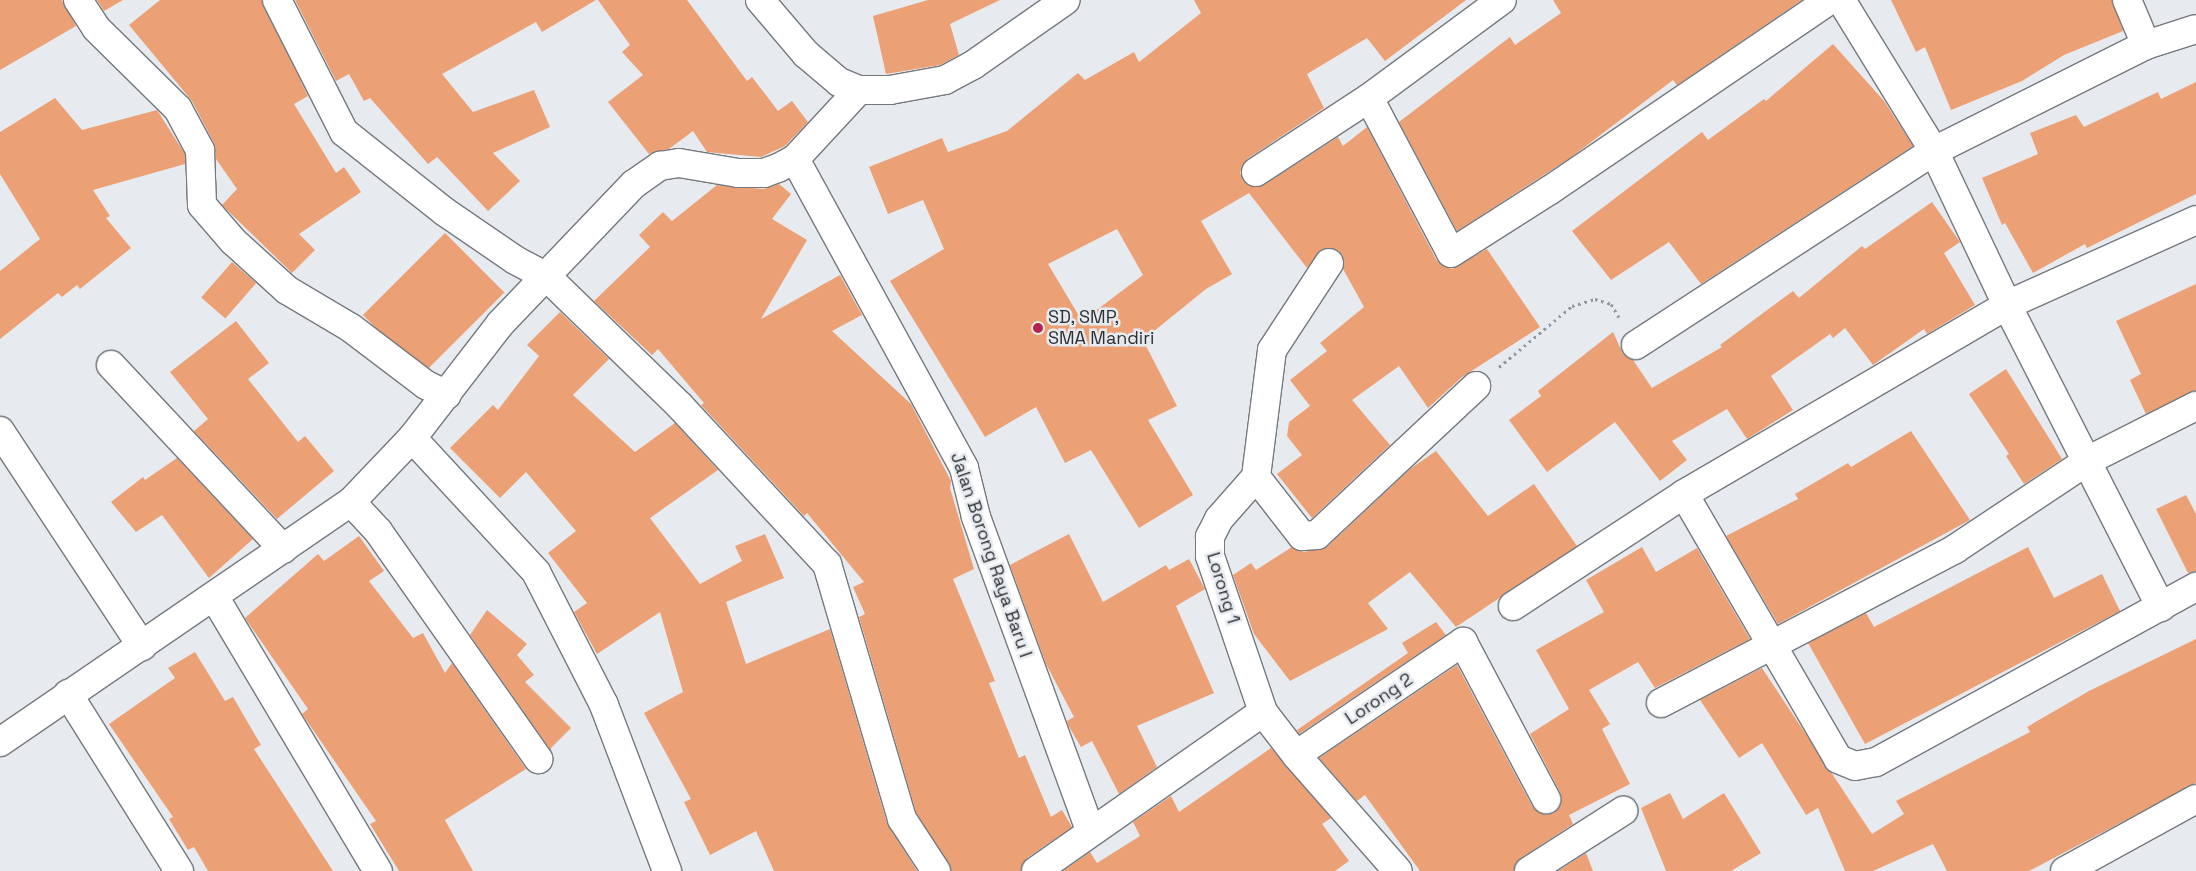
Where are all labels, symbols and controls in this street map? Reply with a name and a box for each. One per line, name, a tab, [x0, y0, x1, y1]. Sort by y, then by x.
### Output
place label: SD, SMP, SMA Mandiri	[1048, 307, 1155, 350]
marker: SD, SMP, SMA Mandiri	[1032, 322, 1044, 334]
street label: Jalan Borong Raya Baru I	[946, 450, 1036, 660]
street label: Lorong 1	[1202, 550, 1244, 626]
street label: Lorong 2	[1341, 669, 1417, 729]

